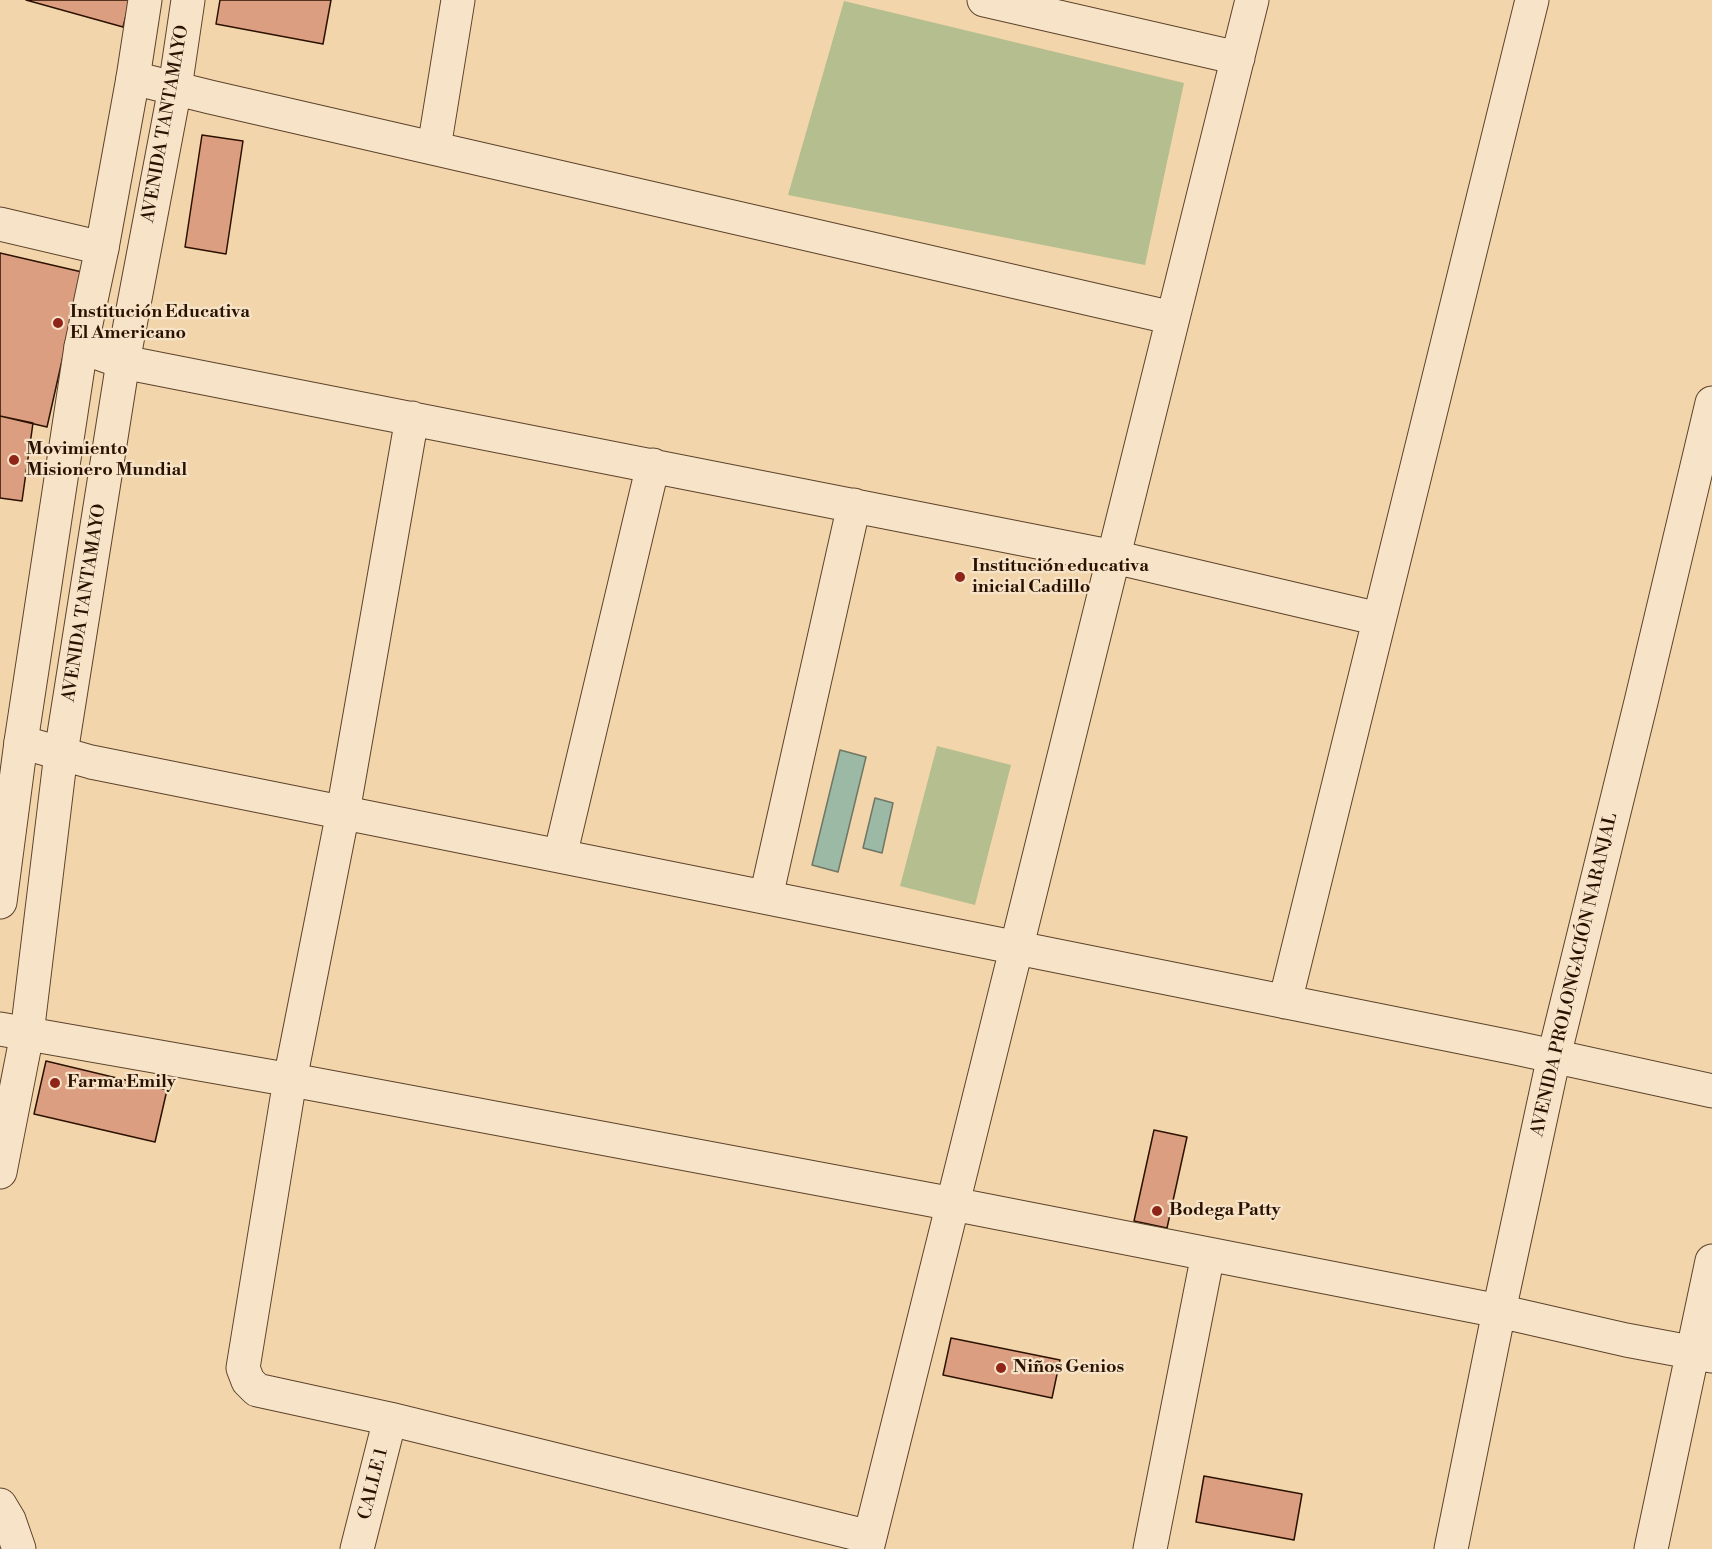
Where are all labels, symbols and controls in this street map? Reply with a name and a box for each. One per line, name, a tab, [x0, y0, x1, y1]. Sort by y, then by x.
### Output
street label: AVENIDA TANTAMAYO	[138, 24, 194, 224]
place label: Institución Educativa El Americano	[70, 302, 250, 344]
marker: Institución Educativa El Americano	[51, 316, 65, 330]
place label: Movimiento Misionero Mundial	[26, 439, 187, 482]
marker: Movimiento Misionero Mundial	[7, 453, 21, 467]
street label: AVENIDA TANTAMAYO	[59, 502, 111, 704]
place label: Institución educativa inicial Cadillo	[972, 556, 1149, 598]
marker: Institución educativa inicial Cadillo	[953, 570, 967, 584]
street label: AVENIDA PROLONGACIÓN NARANJAL	[1527, 811, 1623, 1139]
place label: Farma Emily	[67, 1072, 176, 1094]
marker: Farma Emily	[48, 1076, 62, 1090]
place label: Bodega Patty	[1169, 1200, 1280, 1222]
marker: Bodega Patty	[1150, 1204, 1164, 1218]
place label: Niños Genios	[1013, 1357, 1124, 1379]
marker: Niños Genios	[994, 1361, 1008, 1375]
street label: CALLE 1	[355, 1446, 393, 1522]

